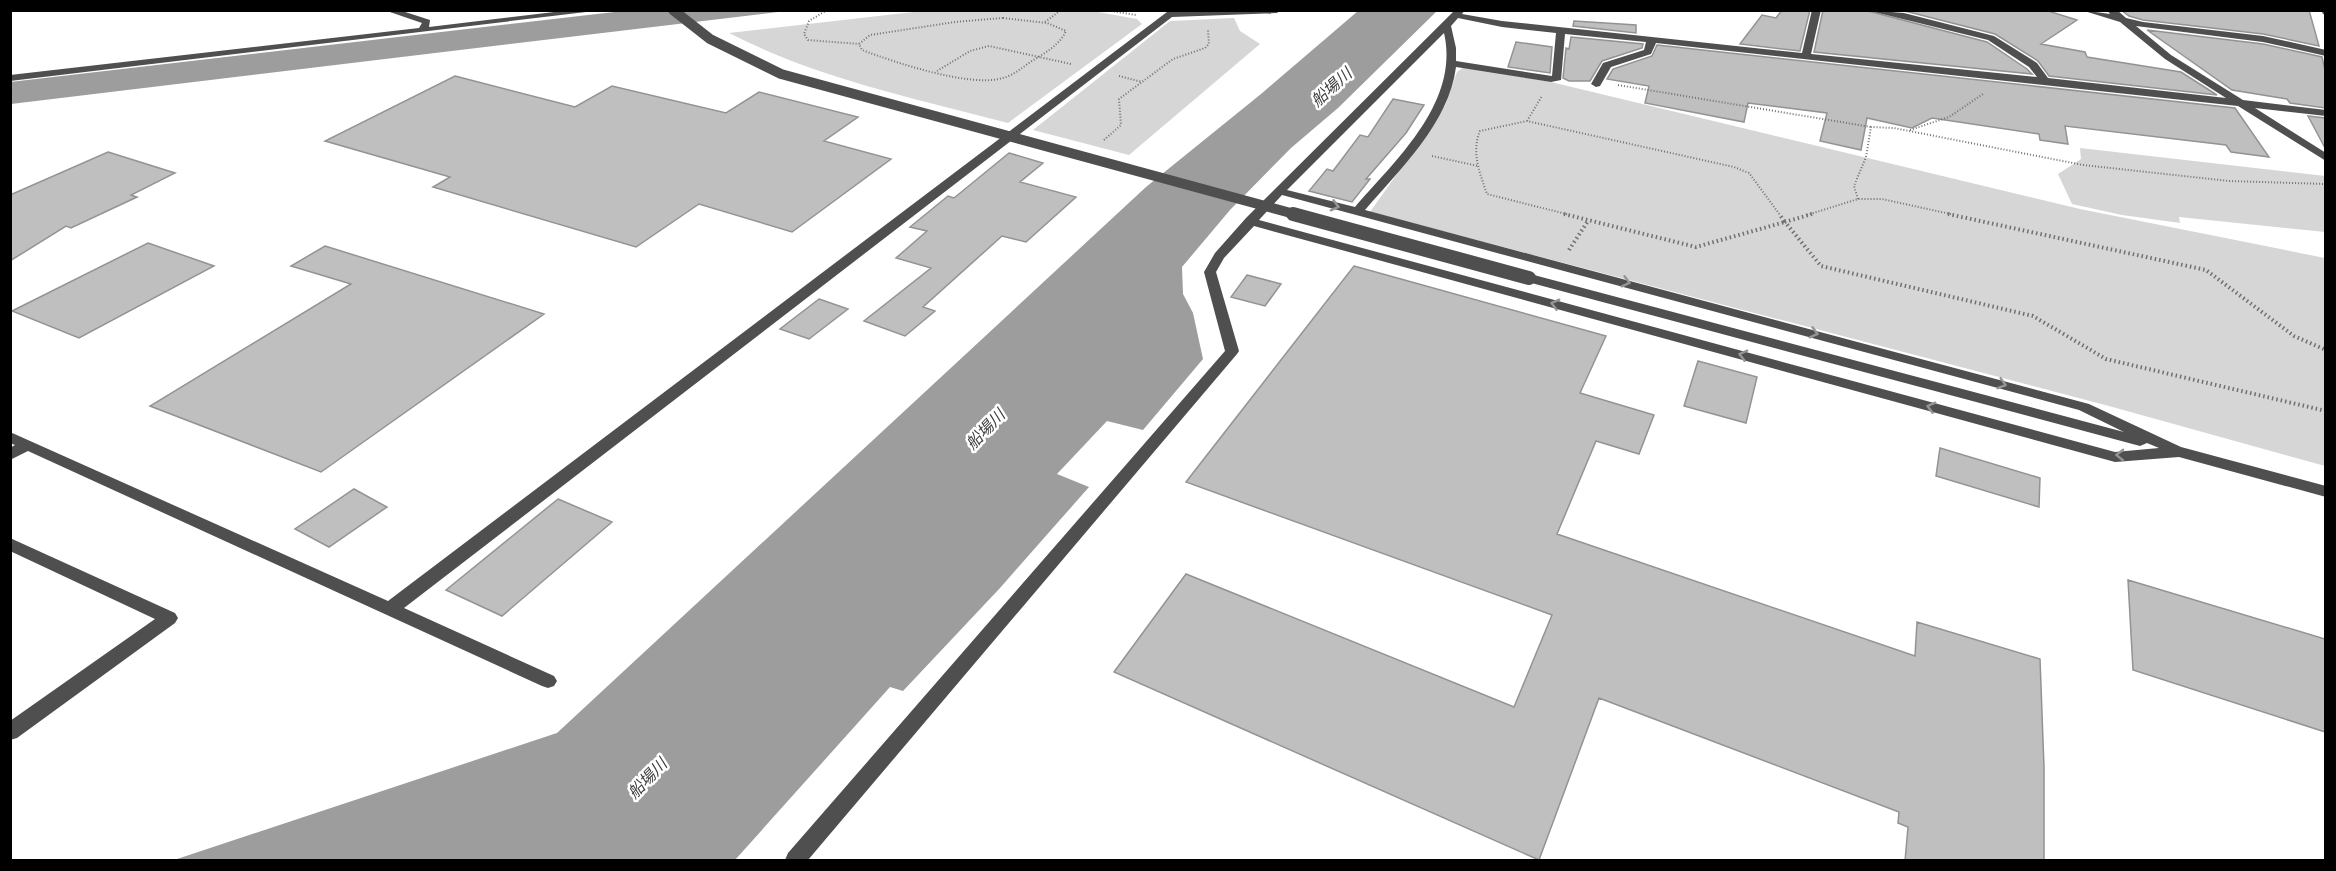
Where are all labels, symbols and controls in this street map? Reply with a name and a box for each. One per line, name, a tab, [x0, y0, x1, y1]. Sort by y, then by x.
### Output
water label: 船場川	[1306, 62, 1358, 112]
one-way arrow	[1330, 199, 1340, 211]
one-way arrow	[1621, 275, 1631, 288]
one-way arrow	[1550, 299, 1561, 311]
one-way arrow	[1808, 326, 1819, 338]
one-way arrow	[1738, 350, 1748, 363]
one-way arrow	[1997, 377, 2007, 390]
one-way arrow	[1927, 401, 1937, 414]
water label: 船場川	[961, 403, 1012, 455]
one-way arrow	[2115, 449, 2124, 461]
water label: 船場川	[623, 752, 674, 804]

